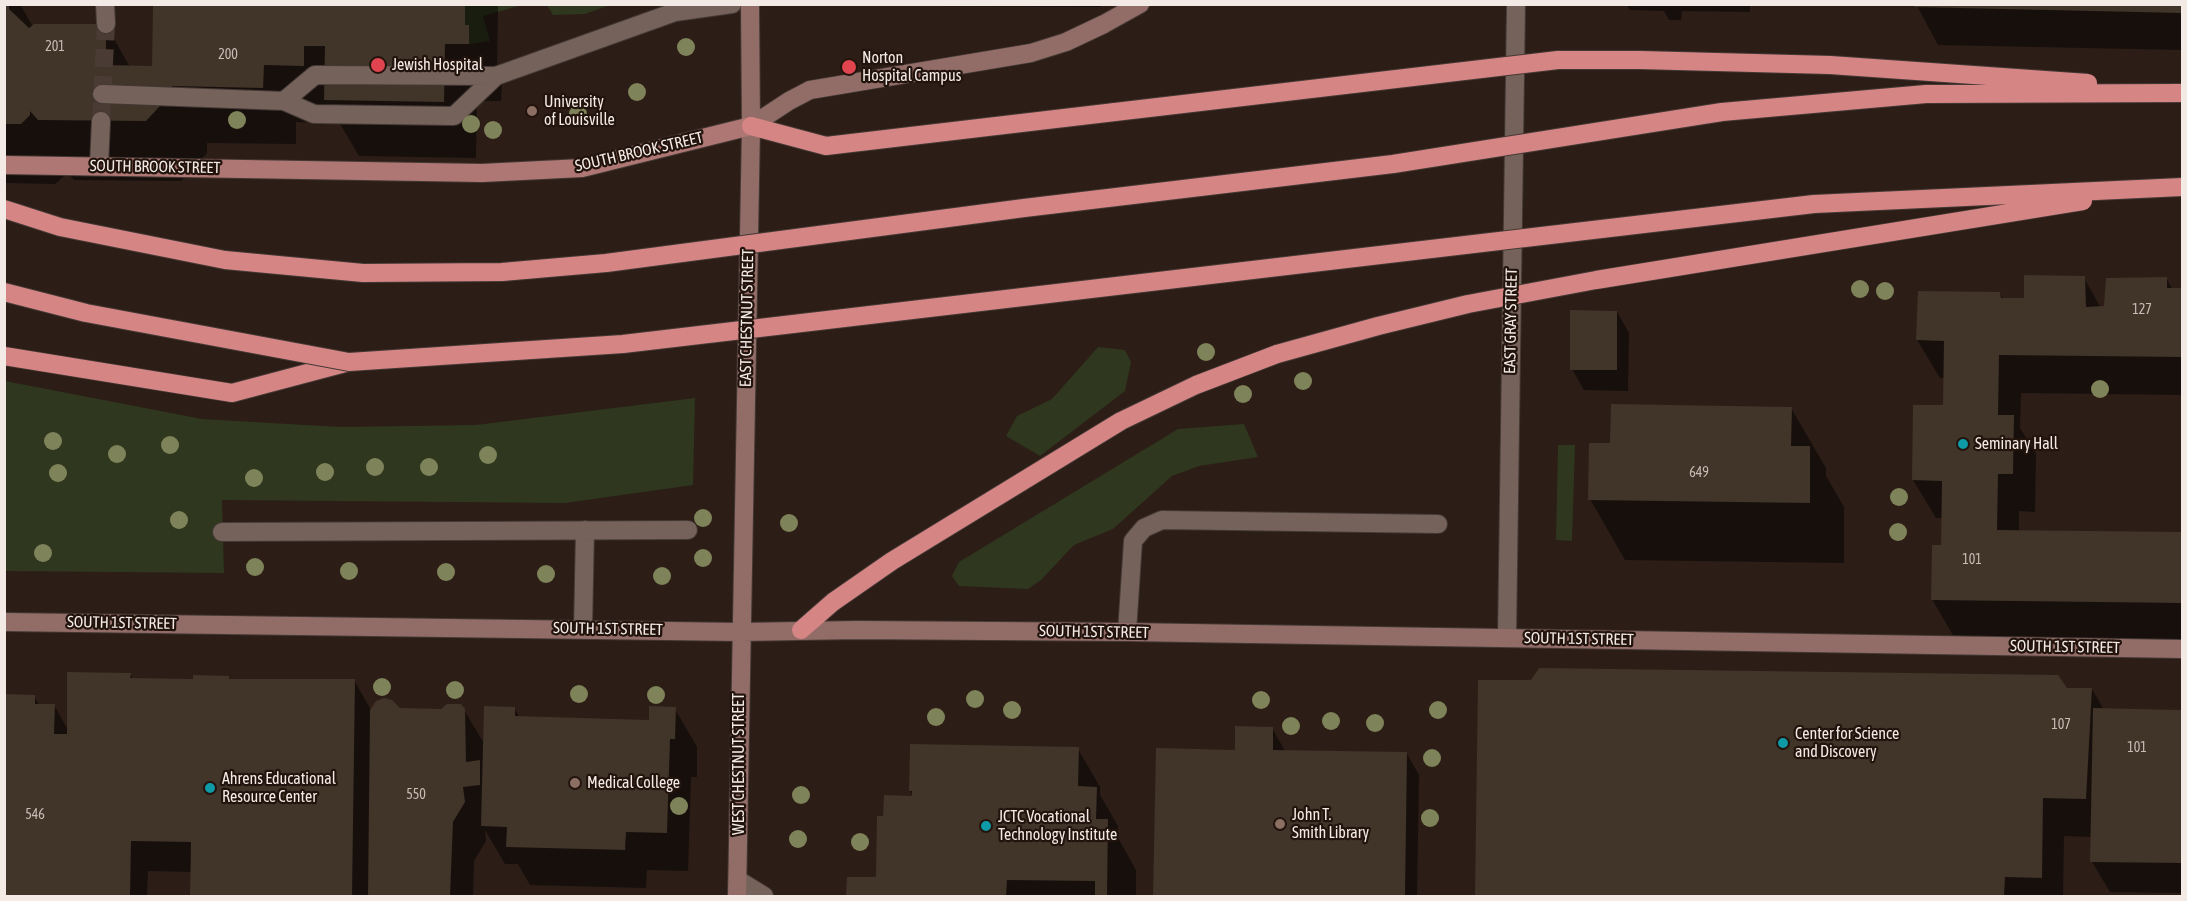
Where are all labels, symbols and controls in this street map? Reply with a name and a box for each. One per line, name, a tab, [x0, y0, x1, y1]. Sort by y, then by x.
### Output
house number: 201	[45, 39, 65, 55]
house number: 200	[218, 47, 238, 63]
place label: Norton Hospital Campus	[862, 48, 961, 86]
place label: Jewish Hospital	[392, 55, 483, 75]
marker: Jewish Hospital	[369, 56, 387, 74]
marker: Norton Hospital Campus	[840, 58, 858, 76]
place label: University of Louisville	[544, 92, 615, 130]
marker: University of Louisville	[525, 104, 539, 118]
street label: SOUTH BROOK STREET	[573, 128, 705, 176]
street label: SOUTH BROOK STREET	[90, 156, 220, 178]
street label: EAST CHESTNUT STREET	[736, 249, 758, 387]
street label: EAST GRAY STREET	[1500, 268, 1522, 374]
house number: 127	[2132, 302, 2152, 318]
place label: Seminary Hall	[1975, 434, 2058, 454]
marker: Seminary Hall	[1956, 437, 1970, 451]
house number: 649	[1689, 465, 1709, 481]
house number: 101	[1962, 552, 1982, 568]
street label: SOUTH 1ST STREET	[67, 612, 177, 634]
street label: SOUTH 1ST STREET	[553, 618, 663, 640]
street label: SOUTH 1ST STREET	[1039, 621, 1149, 643]
street label: SOUTH 1ST STREET	[1524, 628, 1634, 650]
street label: SOUTH 1ST STREET	[2010, 636, 2120, 658]
street label: WEST CHESTNUT STREET	[729, 693, 749, 835]
house number: 107	[2051, 717, 2071, 733]
place label: Center for Science and Discovery	[1795, 724, 1899, 762]
marker: Center for Science and Discovery	[1776, 736, 1790, 750]
house number: 101	[2127, 740, 2147, 756]
place label: Ahrens Educational Resource Center	[222, 769, 336, 807]
place label: Medical College	[587, 773, 680, 793]
marker: Medical College	[568, 776, 582, 790]
marker: Ahrens Educational Resource Center	[203, 781, 217, 795]
house number: 550	[406, 787, 426, 803]
place label: John T. Smith Library	[1292, 805, 1369, 843]
house number: 546	[25, 807, 45, 823]
place label: JCTC Vocational Technology Institute	[998, 807, 1117, 845]
marker: John T. Smith Library	[1273, 817, 1287, 831]
marker: JCTC Vocational Technology Institute	[979, 819, 993, 833]

